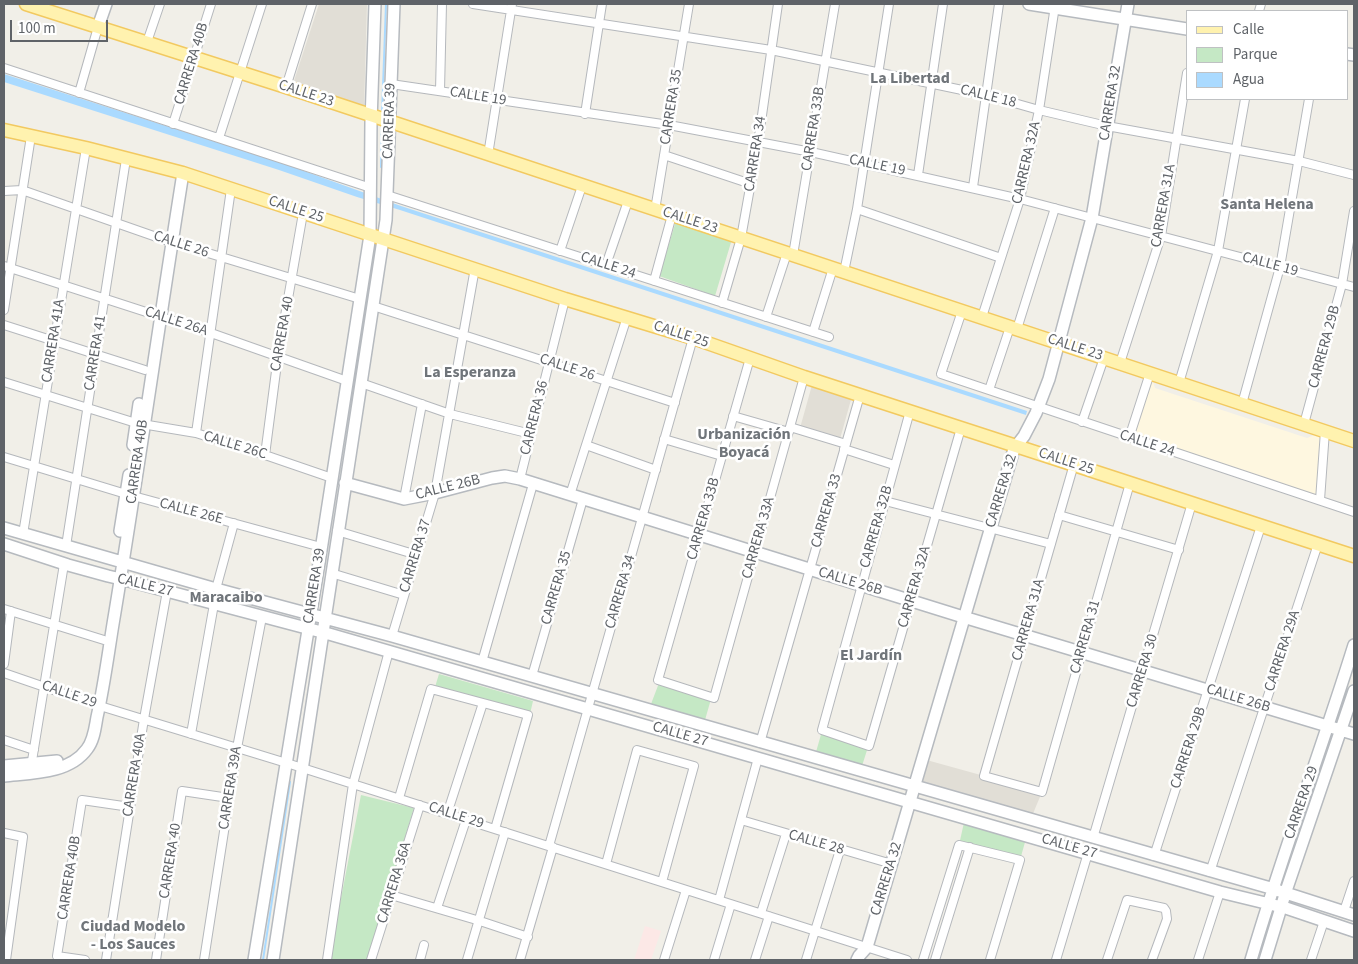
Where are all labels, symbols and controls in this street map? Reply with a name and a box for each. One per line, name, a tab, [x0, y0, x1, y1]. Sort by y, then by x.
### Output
scale bar	[12, 10, 110, 42]
legend	[1186, 10, 1348, 100]
text: 100 m	[18, 18, 56, 39]
text: Calle	[1233, 19, 1264, 40]
street label: CARRERA 40B	[171, 21, 213, 107]
text: Parque	[1233, 44, 1277, 65]
street label: CARRERA 32	[1096, 64, 1126, 142]
street label: CARRERA 35	[657, 68, 687, 146]
district label: La Libertad	[870, 69, 950, 89]
text: Agua	[1233, 69, 1264, 90]
street label: CALLE 23	[276, 77, 336, 111]
street label: CALLE 18	[958, 81, 1018, 113]
street label: CARRERA 39	[380, 83, 400, 159]
street label: CALLE 19	[448, 84, 508, 110]
street label: CARRERA 33B	[798, 86, 830, 172]
street label: CARRERA 34	[741, 115, 771, 193]
street label: CARRERA 32A	[1009, 120, 1045, 206]
street label: CALLE 19	[847, 151, 907, 181]
street label: CARRERA 31A	[1148, 163, 1180, 249]
street label: CALLE 25	[266, 193, 326, 227]
district label: Santa Helena	[1220, 195, 1314, 215]
street label: CALLE 23	[660, 204, 720, 238]
street label: CALLE 26	[151, 228, 211, 262]
street label: CALLE 24	[578, 249, 638, 283]
street label: CALLE 19	[1240, 249, 1300, 281]
street label: CARRERA 40	[268, 295, 298, 373]
street label: CARRERA 41A	[39, 298, 69, 384]
street label: CALLE 26A	[142, 303, 210, 341]
street label: CARRERA 29B	[1305, 304, 1345, 390]
street label: CARRERA 41	[81, 314, 111, 392]
street label: CALLE 25	[651, 318, 711, 352]
street label: CALLE 23	[1045, 331, 1105, 365]
street label: CALLE 26	[537, 351, 597, 385]
district label: La Esperanza	[424, 363, 516, 383]
street label: CARRERA 36	[517, 379, 553, 457]
street label: CARRERA 40B	[123, 419, 153, 505]
district label: Urbanización Boyacá	[697, 425, 791, 463]
street label: CALLE 24	[1117, 427, 1177, 461]
street label: CALLE 26C	[201, 428, 269, 464]
street label: CALLE 25	[1036, 445, 1096, 479]
street label: CARRERA 32	[982, 452, 1022, 530]
street label: CALLE 26B	[414, 471, 482, 505]
street label: CARRERA 33	[808, 472, 846, 550]
street label: CARRERA 33B	[684, 476, 724, 562]
street label: CARRERA 32B	[857, 484, 897, 570]
street label: CALLE 26E	[157, 495, 225, 529]
street label: CARRERA 33A	[739, 495, 779, 581]
street label: CARRERA 37	[396, 517, 436, 595]
street label: CARRERA 32A	[895, 544, 935, 630]
street label: CARRERA 39	[300, 547, 330, 625]
street label: CARRERA 35	[538, 549, 576, 627]
street label: CARRERA 34	[602, 553, 640, 631]
street label: CALLE 26B	[816, 564, 884, 600]
street label: CALLE 27	[115, 570, 175, 602]
street label: CARRERA 31A	[1009, 577, 1049, 663]
district label: Maracaibo	[189, 588, 263, 608]
street label: CARRERA 31	[1067, 598, 1105, 676]
street label: CARRERA 29A	[1261, 608, 1305, 694]
street label: CARRERA 30	[1123, 632, 1163, 710]
district label: El Jardín	[840, 646, 902, 666]
street label: CALLE 29	[39, 677, 99, 713]
street label: CALLE 26B	[1204, 681, 1272, 717]
street label: CARRERA 29B	[1167, 705, 1211, 791]
street label: CALLE 27	[650, 718, 710, 752]
street label: CARRERA 40A	[120, 732, 150, 818]
street label: CARRERA 39A	[216, 745, 246, 831]
street label: CARRERA 29	[1281, 764, 1323, 842]
street label: CALLE 29	[426, 799, 486, 833]
street label: CARRERA 40	[156, 822, 186, 900]
street label: CALLE 28	[786, 826, 846, 860]
street label: CALLE 27	[1039, 830, 1099, 864]
street label: CARRERA 40B	[54, 835, 86, 921]
street label: CARRERA 36A	[374, 840, 416, 926]
street label: CARRERA 32	[867, 840, 907, 918]
district label: Ciudad Modelo - Los Sauces	[81, 917, 185, 955]

